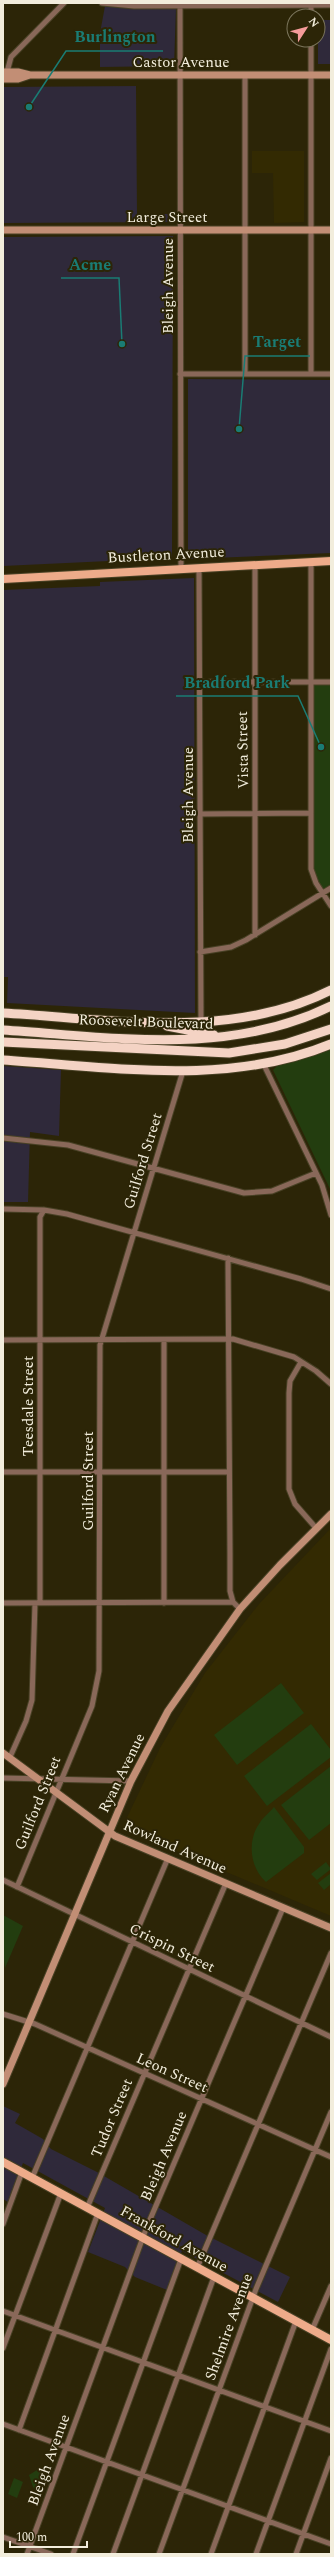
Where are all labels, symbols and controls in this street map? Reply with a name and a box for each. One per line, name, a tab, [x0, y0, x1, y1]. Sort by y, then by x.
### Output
north arrow	[286, 8, 326, 48]
text: N	[304, 14, 323, 31]
callout: Burlington	[66, 23, 163, 51]
text: Burlington	[74, 25, 156, 49]
street label: Castor Avenue	[132, 51, 230, 74]
street label: Large Street	[126, 206, 208, 229]
street label: Bleigh Avenue	[157, 238, 180, 334]
callout: Acme	[61, 250, 119, 278]
text: Acme	[69, 253, 111, 277]
callout: Target	[245, 328, 310, 356]
text: Target	[253, 330, 301, 354]
street label: Bustleton Avenue	[107, 540, 225, 570]
callout: Bradford Park	[176, 668, 298, 696]
text: Bradford Park	[184, 671, 290, 695]
street label: Vista Street	[231, 711, 255, 789]
street label: Bleigh Avenue	[177, 747, 200, 843]
street label: Roosevelt Boulevard	[78, 1008, 214, 1036]
street label: Guilford Street	[117, 1110, 169, 1212]
street label: Teesdale Street	[17, 1356, 40, 1456]
street label: Guilford Street	[77, 1431, 100, 1531]
street label: Ryan Avenue	[93, 1729, 151, 1817]
street label: Guilford Street	[9, 1752, 67, 1854]
street label: Rowland Avenue	[119, 1814, 231, 1880]
street label: Crispin Street	[125, 1917, 219, 1979]
street label: Leon Street	[132, 2047, 212, 2099]
street label: Tudor Street	[85, 2075, 139, 2161]
street label: Bleigh Avenue	[135, 2107, 193, 2205]
street label: Frankford Avenue	[116, 2200, 232, 2278]
street label: Shelmire Avenue	[199, 2270, 259, 2384]
street label: Bleigh Avenue	[22, 2411, 76, 2509]
scale bar	[10, 2523, 87, 2549]
text: 100 m	[16, 2528, 47, 2547]

